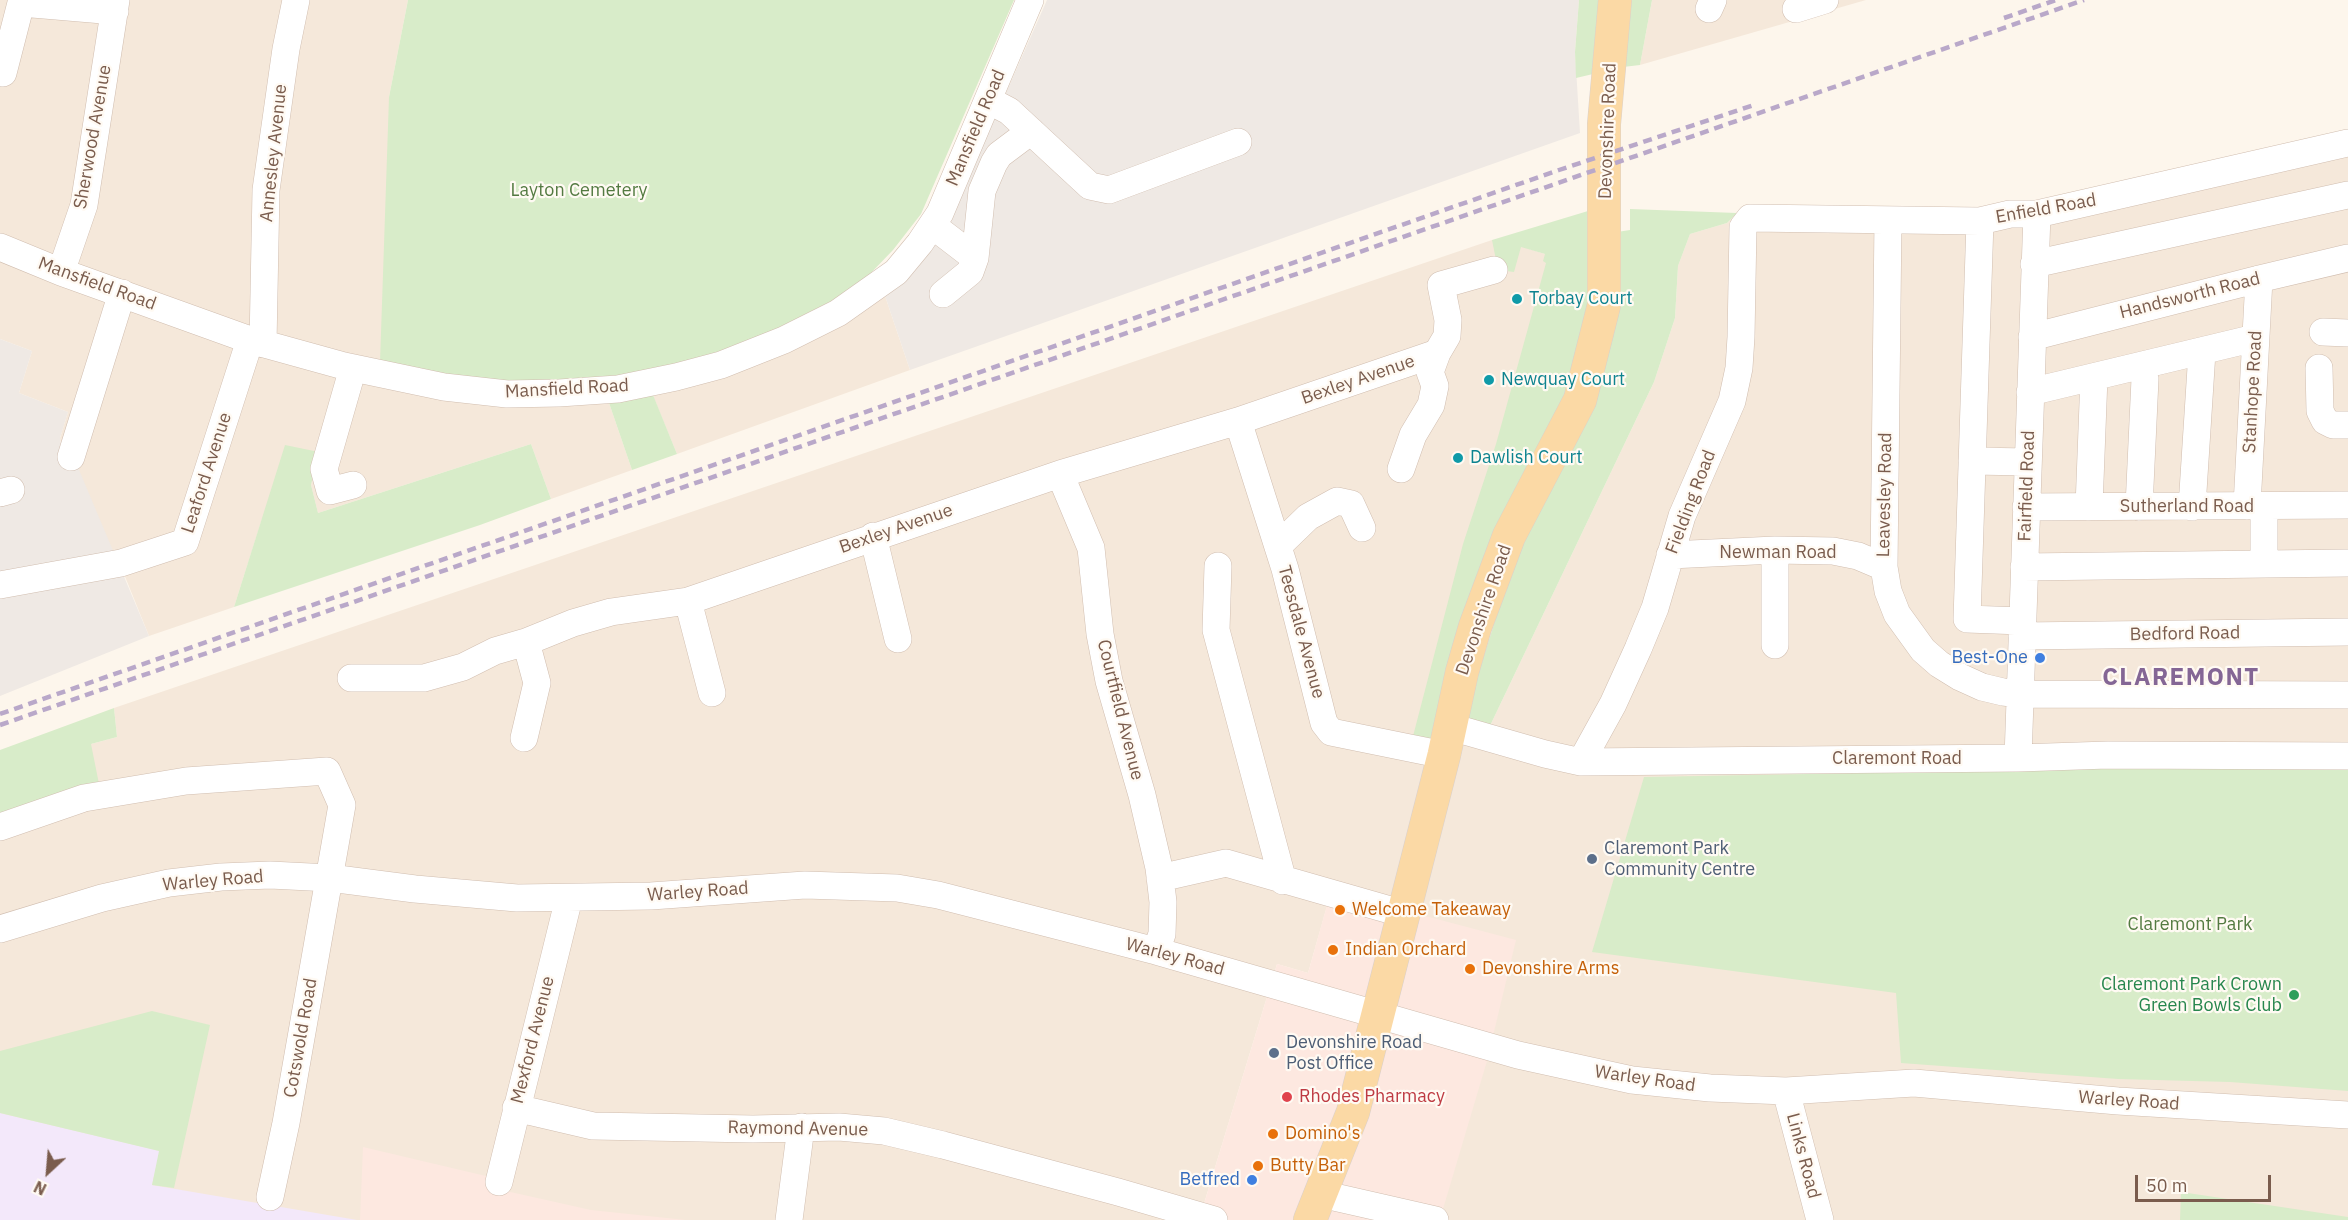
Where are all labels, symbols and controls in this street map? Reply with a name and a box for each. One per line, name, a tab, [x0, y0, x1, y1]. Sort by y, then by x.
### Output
street label: Devonshire Road	[1595, 62, 1621, 200]
street label: Sherwood Avenue	[70, 63, 116, 211]
street label: Mansfield Road	[942, 67, 1010, 189]
street label: Annesley Avenue	[256, 83, 292, 223]
park label: Layton Cemetery	[511, 180, 647, 202]
street label: Enfield Road	[1994, 190, 2098, 228]
street label: Mansfield Road	[35, 253, 159, 315]
street label: Handsworth Road	[2117, 268, 2263, 324]
place label: Torbay Court	[1529, 288, 1632, 310]
marker: Torbay Court	[1510, 292, 1524, 306]
street label: Stanhope Road	[2239, 330, 2267, 454]
street label: Bexley Avenue	[1298, 350, 1418, 410]
place label: Newquay Court	[1501, 369, 1625, 391]
marker: Newquay Court	[1482, 373, 1496, 387]
street label: Mansfield Road	[504, 375, 630, 403]
street label: Leaford Avenue	[177, 410, 237, 536]
street label: Fairfield Road	[2014, 430, 2040, 542]
street label: Leavesley Road	[1873, 432, 1897, 558]
place label: Dawlish Court	[1470, 447, 1583, 469]
street label: Fielding Road	[1661, 447, 1721, 557]
marker: Dawlish Court	[1451, 451, 1465, 465]
street label: Sutherland Road	[2120, 496, 2254, 518]
street label: Bexley Avenue	[836, 499, 956, 559]
street label: Devonshire Road	[1452, 542, 1516, 678]
street label: Newman Road	[1719, 542, 1837, 564]
street label: Teesdale Avenue	[1273, 563, 1329, 701]
street label: Bedford Road	[2130, 622, 2240, 646]
street label: Courtfield Avenue	[1092, 637, 1148, 783]
place label: Best-One	[1951, 647, 2028, 669]
marker: Best-One	[2033, 651, 2047, 665]
district label: CLAREMONT	[2102, 664, 2260, 692]
street label: Claremont Road	[1832, 748, 1962, 770]
place label: Claremont Park Community Centre	[1604, 838, 1755, 880]
marker: Claremont Park Community Centre	[1585, 852, 1599, 866]
street label: Warley Road	[162, 866, 264, 896]
street label: Warley Road	[647, 878, 749, 906]
place label: Welcome Takeaway	[1352, 899, 1511, 921]
marker: Welcome Takeaway	[1333, 903, 1347, 917]
park label: Claremont Park	[2127, 914, 2253, 936]
street label: Warley Road	[1123, 933, 1227, 981]
place label: Indian Orchard	[1345, 939, 1467, 961]
marker: Indian Orchard	[1326, 943, 1340, 957]
place label: Devonshire Arms	[1482, 958, 1620, 980]
marker: Devonshire Arms	[1463, 962, 1477, 976]
street label: Mexford Avenue	[507, 974, 559, 1106]
place label: Claremont Park Crown Green Bowls Club	[2101, 974, 2282, 1016]
street label: Cotswold Road	[280, 977, 322, 1099]
marker: Claremont Park Crown Green Bowls Club	[2287, 988, 2301, 1002]
place label: Devonshire Road Post Office	[1286, 1032, 1422, 1074]
marker: Devonshire Road Post Office	[1267, 1046, 1281, 1060]
street label: Warley Road	[1593, 1061, 1697, 1097]
place label: Rhodes Pharmacy	[1299, 1086, 1445, 1108]
street label: Warley Road	[2078, 1087, 2180, 1115]
marker: Rhodes Pharmacy	[1280, 1090, 1294, 1104]
street label: Links Road	[1781, 1111, 1825, 1201]
street label: Raymond Avenue	[727, 1117, 869, 1141]
place label: Domino's	[1285, 1123, 1360, 1145]
marker: Domino's	[1266, 1127, 1280, 1141]
north arrow	[18, 1142, 78, 1202]
place label: Butty Bar	[1270, 1155, 1346, 1177]
marker: Butty Bar	[1251, 1159, 1265, 1173]
scale bar	[2138, 1163, 2274, 1201]
place label: Betfred	[1180, 1169, 1240, 1191]
marker: Betfred	[1245, 1173, 1259, 1187]
text: 50 m	[2146, 1174, 2188, 1197]
text: N	[31, 1177, 50, 1200]

